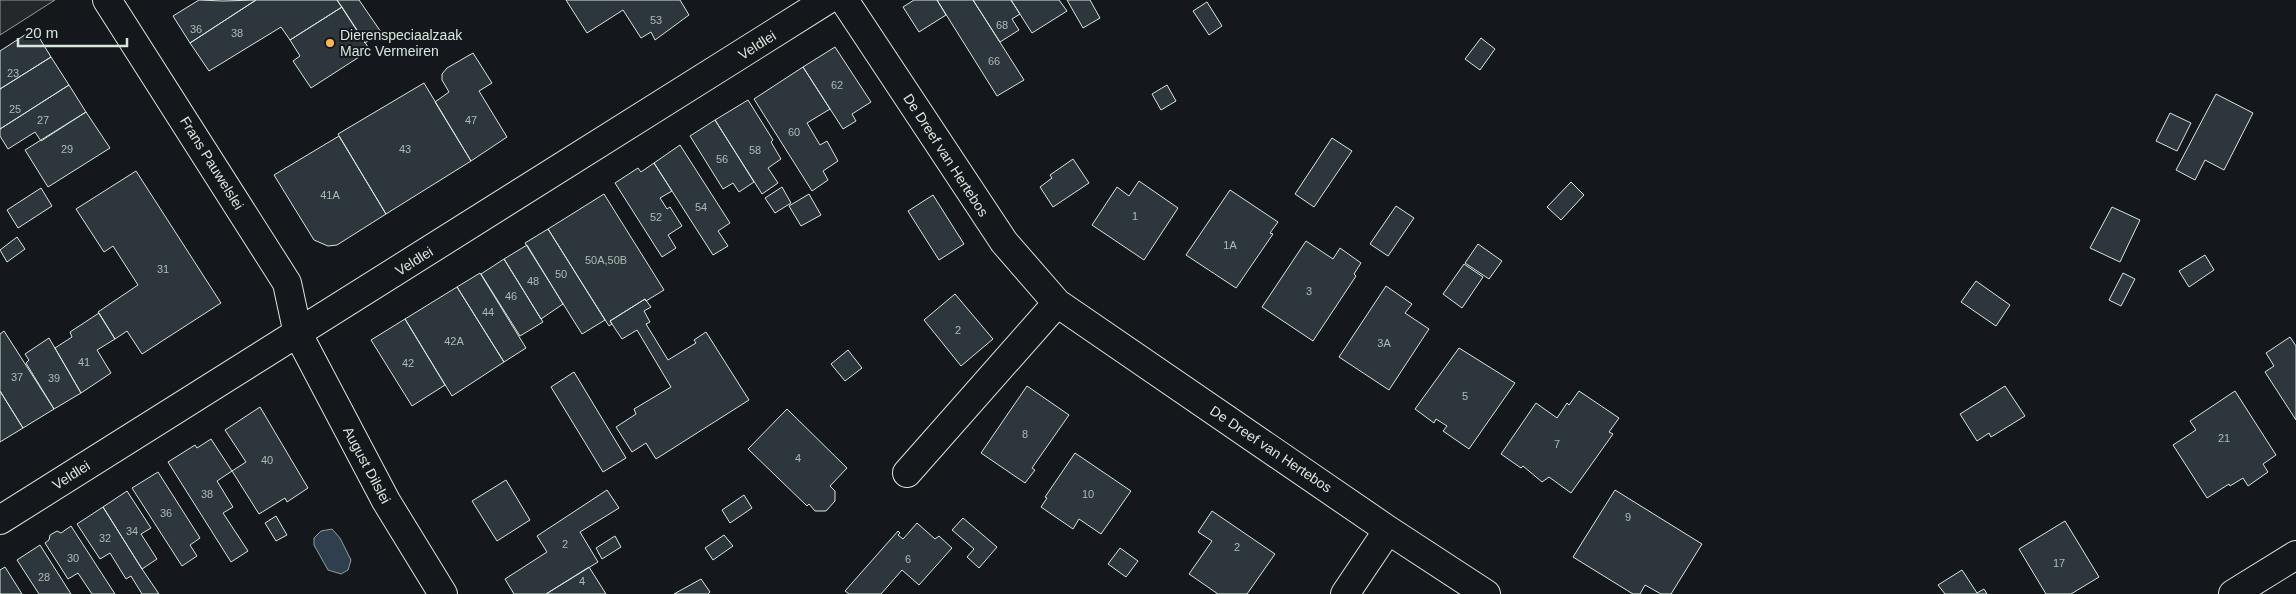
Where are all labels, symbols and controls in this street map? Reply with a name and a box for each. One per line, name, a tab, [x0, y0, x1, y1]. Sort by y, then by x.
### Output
house number: 53	[650, 14, 662, 26]
scale bar	[18, 15, 126, 47]
house number: 68	[996, 19, 1008, 31]
house number: 36	[190, 23, 202, 35]
text: 20 m	[25, 24, 58, 41]
house number: 38	[231, 27, 243, 39]
place label: Dierenspeciaalzaak Marc Vermeiren	[340, 27, 463, 59]
street label: Veldlei	[735, 27, 779, 63]
marker: Dierenspeciaalzaak Marc Vermeiren	[324, 37, 336, 49]
house number: 66	[988, 55, 1000, 67]
house number: 23	[7, 67, 19, 79]
house number: 62	[831, 79, 843, 91]
street label: De Dreef van Hertebos	[900, 91, 992, 219]
house number: 25	[9, 103, 21, 115]
house number: 27	[37, 114, 49, 126]
street label: Frans Pauwelslei	[177, 114, 247, 212]
house number: 47	[465, 114, 477, 126]
house number: 60	[788, 126, 800, 138]
house number: 29	[61, 143, 73, 155]
house number: 43	[399, 143, 411, 155]
house number: 58	[749, 144, 761, 156]
house number: 56	[716, 153, 728, 165]
house number: 41A	[320, 189, 340, 201]
house number: 54	[695, 201, 707, 213]
house number: 1	[1132, 210, 1138, 222]
house number: 52	[650, 211, 662, 223]
house number: 1A	[1223, 239, 1237, 251]
street label: Veldlei	[392, 243, 436, 279]
house number: 50A,50B	[585, 254, 627, 266]
house number: 31	[157, 263, 169, 275]
house number: 50	[555, 268, 567, 280]
house number: 48	[527, 275, 539, 287]
house number: 3	[1306, 285, 1312, 297]
house number: 46	[505, 290, 517, 302]
house number: 44	[482, 306, 494, 318]
house number: 2	[955, 324, 961, 336]
house number: 42A	[444, 335, 464, 347]
house number: 3A	[1377, 337, 1391, 349]
house number: 41	[78, 356, 90, 368]
house number: 42	[402, 357, 414, 369]
house number: 37	[11, 371, 23, 383]
house number: 39	[48, 372, 60, 384]
house number: 5	[1462, 390, 1468, 402]
street label: De Dreef van Hertebos	[1207, 402, 1335, 496]
street label: August Dilslei	[340, 424, 394, 506]
house number: 8	[1022, 428, 1028, 440]
house number: 21	[2218, 432, 2230, 444]
house number: 7	[1554, 438, 1560, 450]
house number: 4	[795, 452, 801, 464]
house number: 40	[261, 454, 273, 466]
street label: Veldlei	[49, 457, 93, 493]
house number: 38	[201, 488, 213, 500]
house number: 10	[1082, 488, 1094, 500]
house number: 36	[160, 507, 172, 519]
house number: 9	[1625, 511, 1631, 523]
house number: 34	[126, 525, 138, 537]
house number: 32	[99, 532, 111, 544]
house number: 2	[562, 538, 568, 550]
house number: 2	[1234, 541, 1240, 553]
house number: 30	[67, 552, 79, 564]
house number: 6	[905, 553, 911, 565]
house number: 17	[2053, 557, 2065, 569]
house number: 28	[38, 571, 50, 583]
house number: 4	[579, 575, 585, 587]

